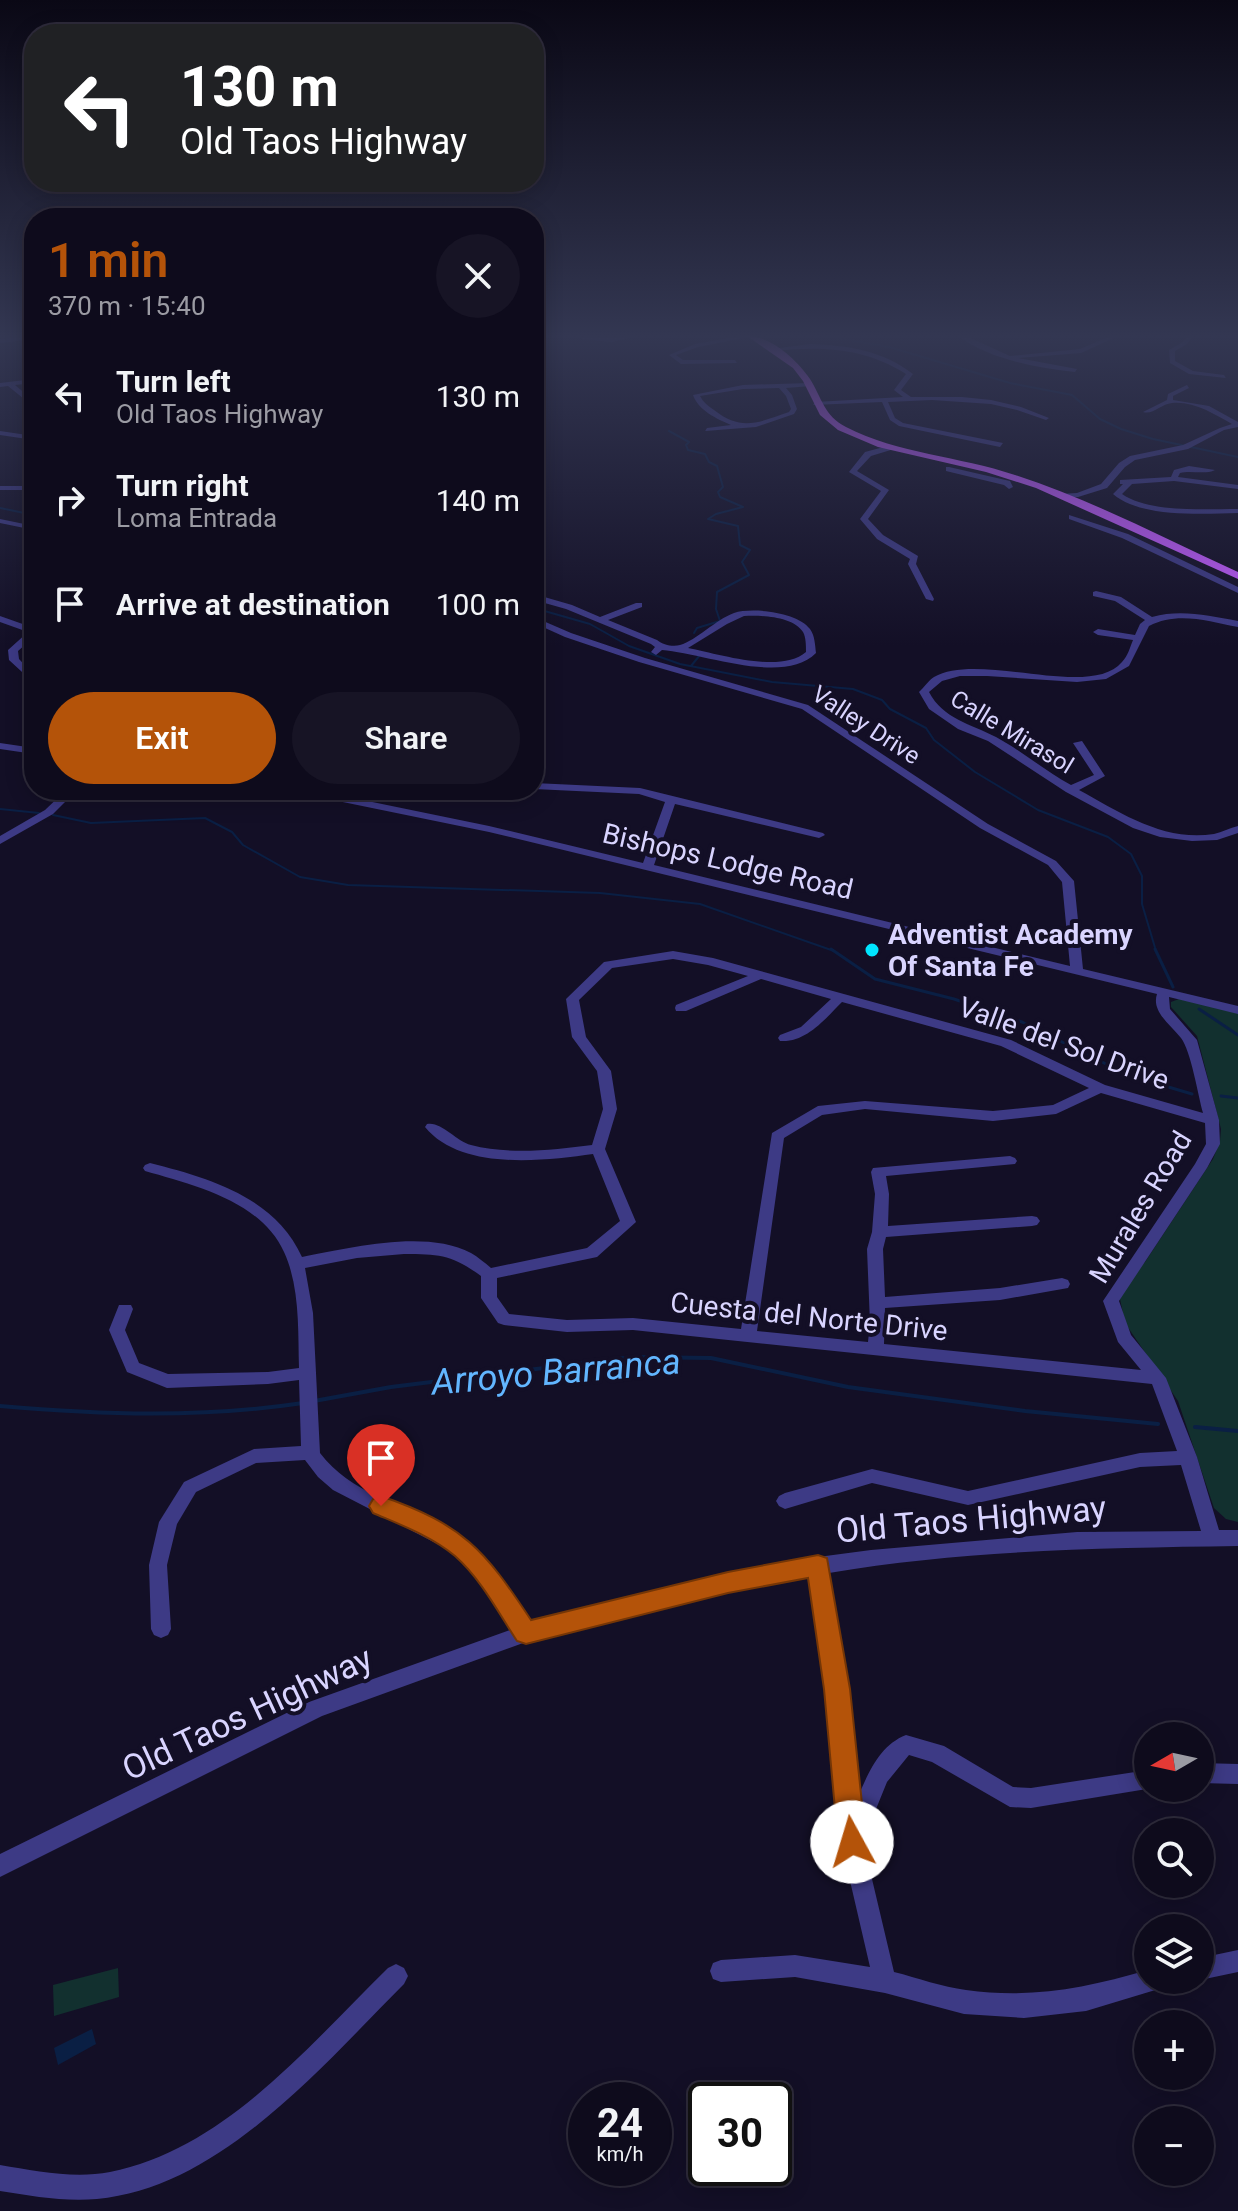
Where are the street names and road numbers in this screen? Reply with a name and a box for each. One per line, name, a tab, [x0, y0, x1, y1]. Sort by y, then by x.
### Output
street label: Valley Drive	[807, 680, 925, 770]
street label: Calle Mirasol	[945, 684, 1079, 780]
street label: Bishops Lodge Road	[600, 817, 856, 906]
street label: Valle del Sol Drive	[954, 990, 1174, 1097]
street label: Murales Road	[1082, 1125, 1199, 1289]
street label: Cuesta del Norte Drive	[669, 1286, 949, 1347]
street label: Old Taos Highway	[834, 1487, 1108, 1551]
street label: Old Taos Highway	[116, 1638, 378, 1788]

